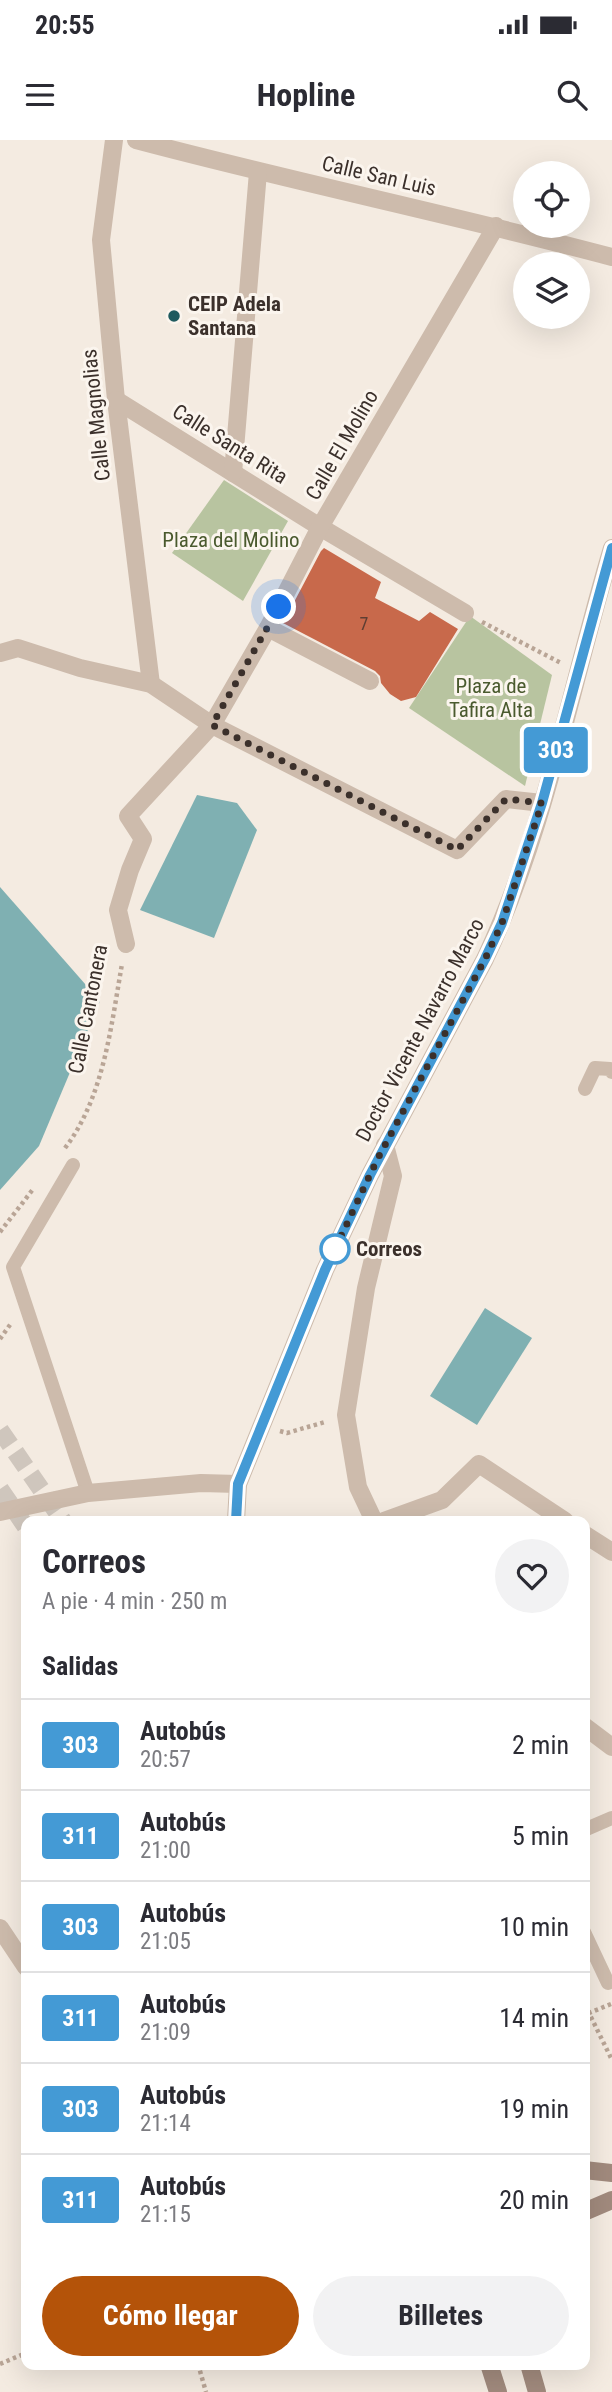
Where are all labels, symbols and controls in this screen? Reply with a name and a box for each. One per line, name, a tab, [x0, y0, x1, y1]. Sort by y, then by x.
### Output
text: 20:55	[35, 10, 95, 40]
icon: menu	[21, 76, 59, 114]
text: Hopline	[257, 76, 355, 114]
icon: search	[553, 76, 591, 114]
street label: Calle San Luis	[320, 151, 438, 201]
map controls	[513, 161, 590, 329]
button: locate	[513, 161, 590, 238]
button: layers	[513, 252, 590, 329]
place label: CEIP Adela Santana	[188, 292, 281, 340]
marker: CEIP Adela Santana	[166, 308, 182, 324]
street label: Calle Magnolias	[77, 348, 115, 482]
street label: Calle El Molino	[301, 386, 383, 504]
street label: Calle Santa Rita	[168, 399, 292, 489]
park label: Plaza del Molino	[162, 528, 300, 552]
your location	[261, 589, 296, 624]
house number: 7	[360, 613, 369, 634]
park label: Plaza de Tafira Alta	[449, 674, 533, 722]
line badge: 303	[516, 727, 596, 773]
text: 303	[538, 736, 574, 764]
street label: Doctor Vicente Navarro Marco	[351, 914, 489, 1146]
street label: Calle Cantonera	[64, 942, 112, 1076]
marker: Correos	[320, 1234, 350, 1264]
place label: Correos	[356, 1237, 422, 1261]
button: heart	[495, 1539, 569, 1613]
text: Correos	[42, 1542, 146, 1581]
text: A pie · 4 min · 250 m	[42, 1588, 227, 1615]
text: Salidas	[42, 1651, 118, 1681]
text: Autobús	[140, 1716, 226, 1746]
text: 2 min	[512, 1730, 569, 1760]
text: 303	[62, 1731, 99, 1759]
text: 20:57	[140, 1746, 191, 1773]
text: Autobús	[140, 1807, 226, 1837]
text: 5 min	[512, 1821, 569, 1851]
text: 311	[62, 1822, 99, 1850]
text: 21:00	[140, 1837, 191, 1864]
text: Autobús	[140, 1898, 226, 1928]
text: 10 min	[499, 1912, 569, 1942]
text: 303	[62, 1913, 99, 1941]
text: 21:05	[140, 1928, 191, 1955]
text: Autobús	[140, 1989, 226, 2019]
text: 14 min	[499, 2003, 569, 2033]
text: 311	[62, 2004, 99, 2032]
text: 21:09	[140, 2019, 191, 2046]
text: Autobús	[140, 2080, 226, 2110]
text: 19 min	[499, 2094, 569, 2124]
text: 303	[62, 2095, 99, 2123]
text: 21:14	[140, 2110, 191, 2137]
text: Autobús	[140, 2171, 226, 2201]
text: 20 min	[499, 2185, 569, 2215]
text: 311	[62, 2186, 99, 2214]
text: 21:15	[140, 2201, 191, 2228]
button: Cómo llegar	[42, 2276, 299, 2356]
button: Billetes	[313, 2276, 569, 2356]

